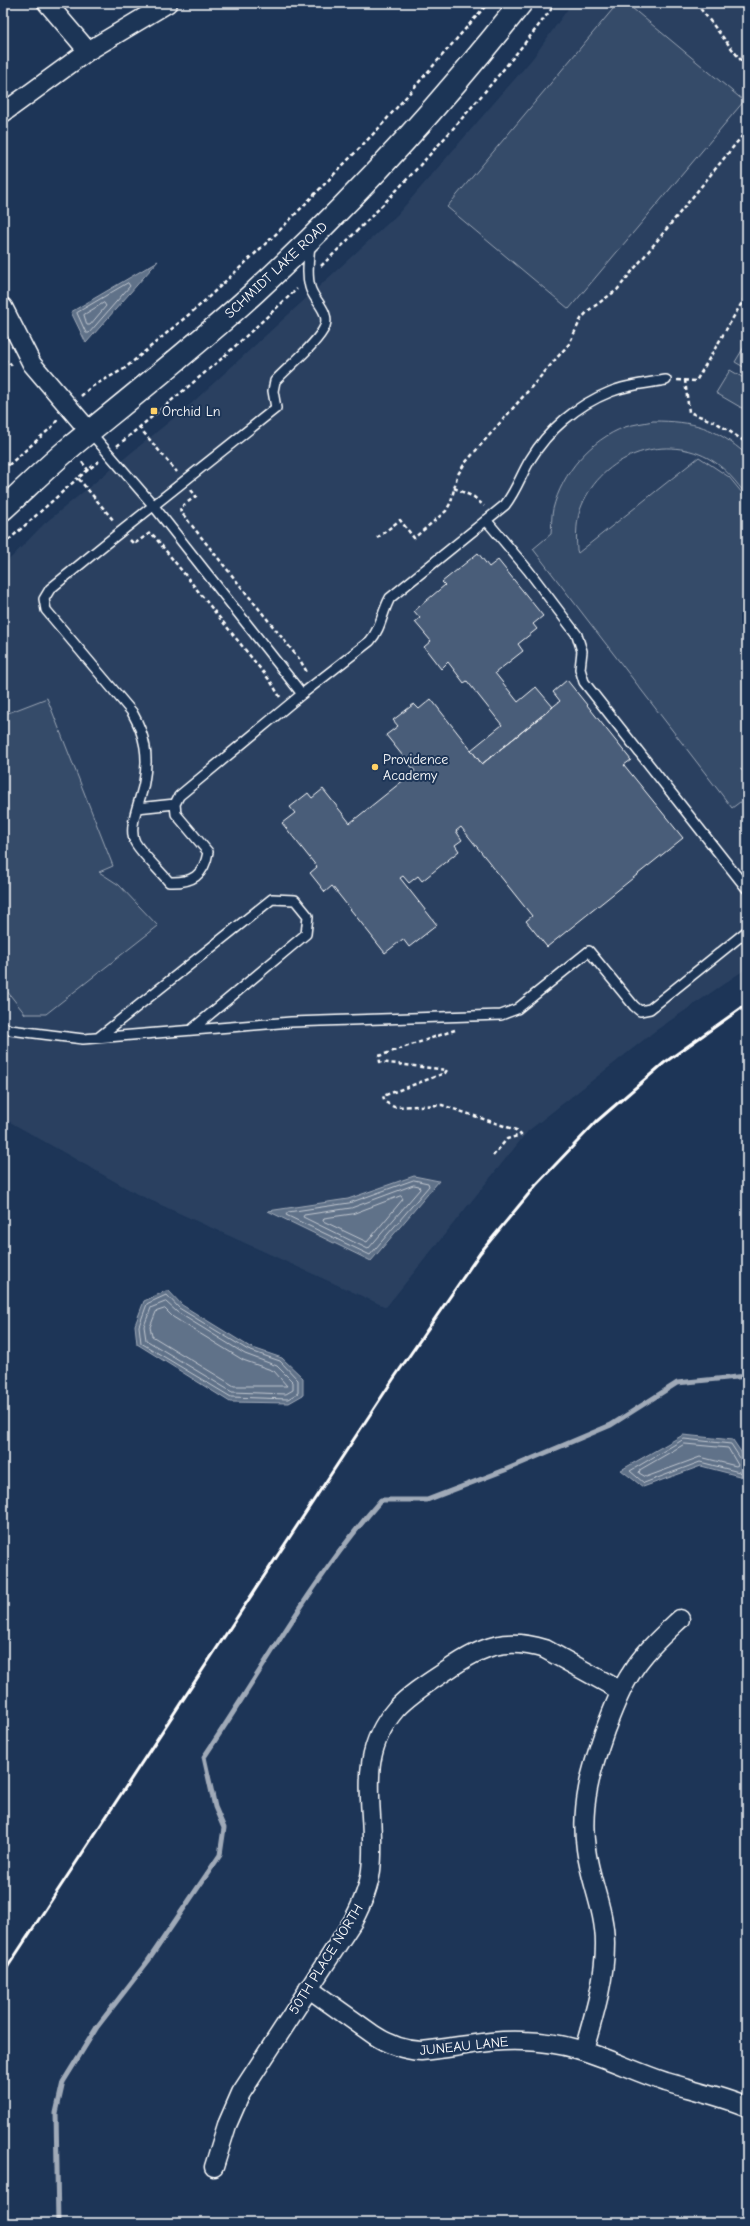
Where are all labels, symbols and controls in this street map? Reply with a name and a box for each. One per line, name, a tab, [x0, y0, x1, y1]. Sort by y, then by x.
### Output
street label: SCHMIDT LAKE ROAD	[221, 218, 331, 322]
place label: Orchid Ln	[162, 403, 220, 420]
marker: Orchid Ln	[149, 406, 159, 416]
place label: Providence Academy	[383, 751, 448, 784]
marker: Providence Academy	[370, 762, 380, 772]
street label: 50TH PLACE NORTH	[285, 1901, 367, 2017]
street label: JUNEAU LANE	[419, 2033, 509, 2059]

